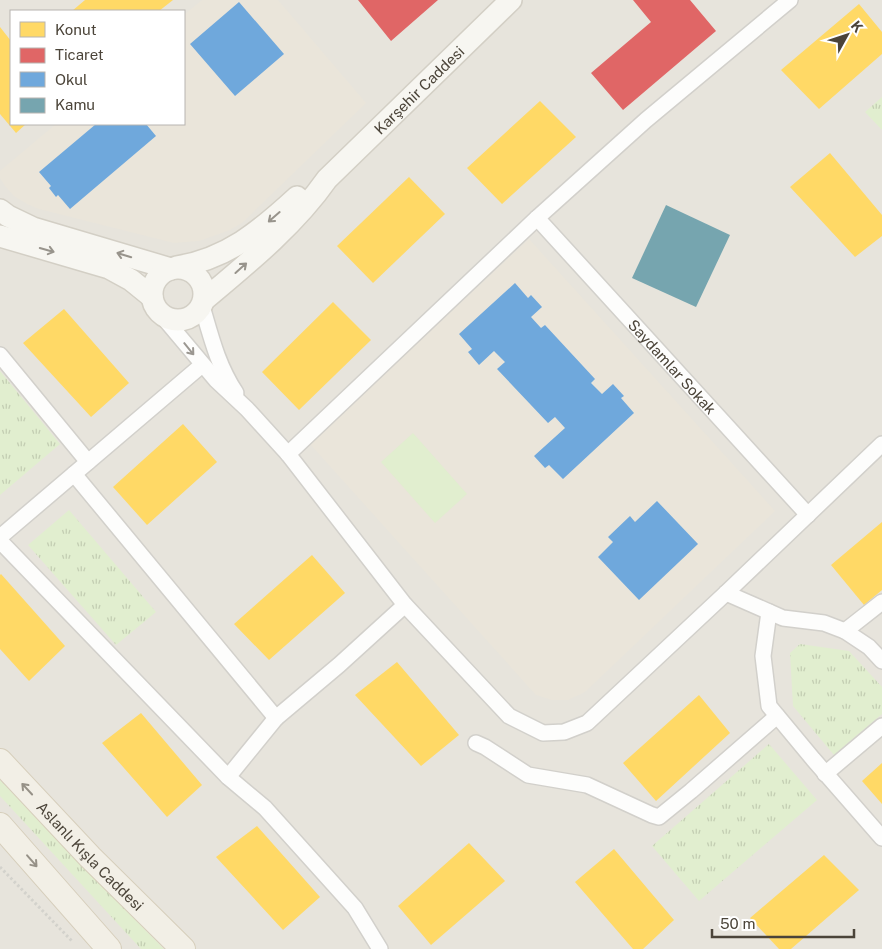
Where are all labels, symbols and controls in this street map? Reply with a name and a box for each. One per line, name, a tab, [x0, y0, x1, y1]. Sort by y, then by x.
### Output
legend	[10, 10, 185, 125]
north arrow	[822, 10, 872, 60]
text: K	[848, 18, 866, 36]
text: Konut	[55, 21, 97, 38]
street label: Karşehir Caddesi	[370, 42, 467, 137]
text: Ticaret	[55, 46, 104, 63]
text: Okul	[55, 71, 88, 88]
text: Kamu	[55, 96, 95, 113]
one-way arrow	[267, 212, 280, 223]
one-way arrow	[38, 245, 54, 255]
one-way arrow	[116, 249, 132, 259]
one-way arrow	[234, 262, 247, 274]
street label: Saydamlar Sokak	[625, 316, 720, 417]
one-way arrow	[183, 342, 194, 355]
one-way arrow	[21, 783, 33, 796]
street label: Aslanlı Kışla Caddesi	[34, 798, 147, 914]
one-way arrow	[26, 855, 38, 868]
scale bar	[712, 906, 854, 938]
text: 50 m	[720, 915, 755, 932]

